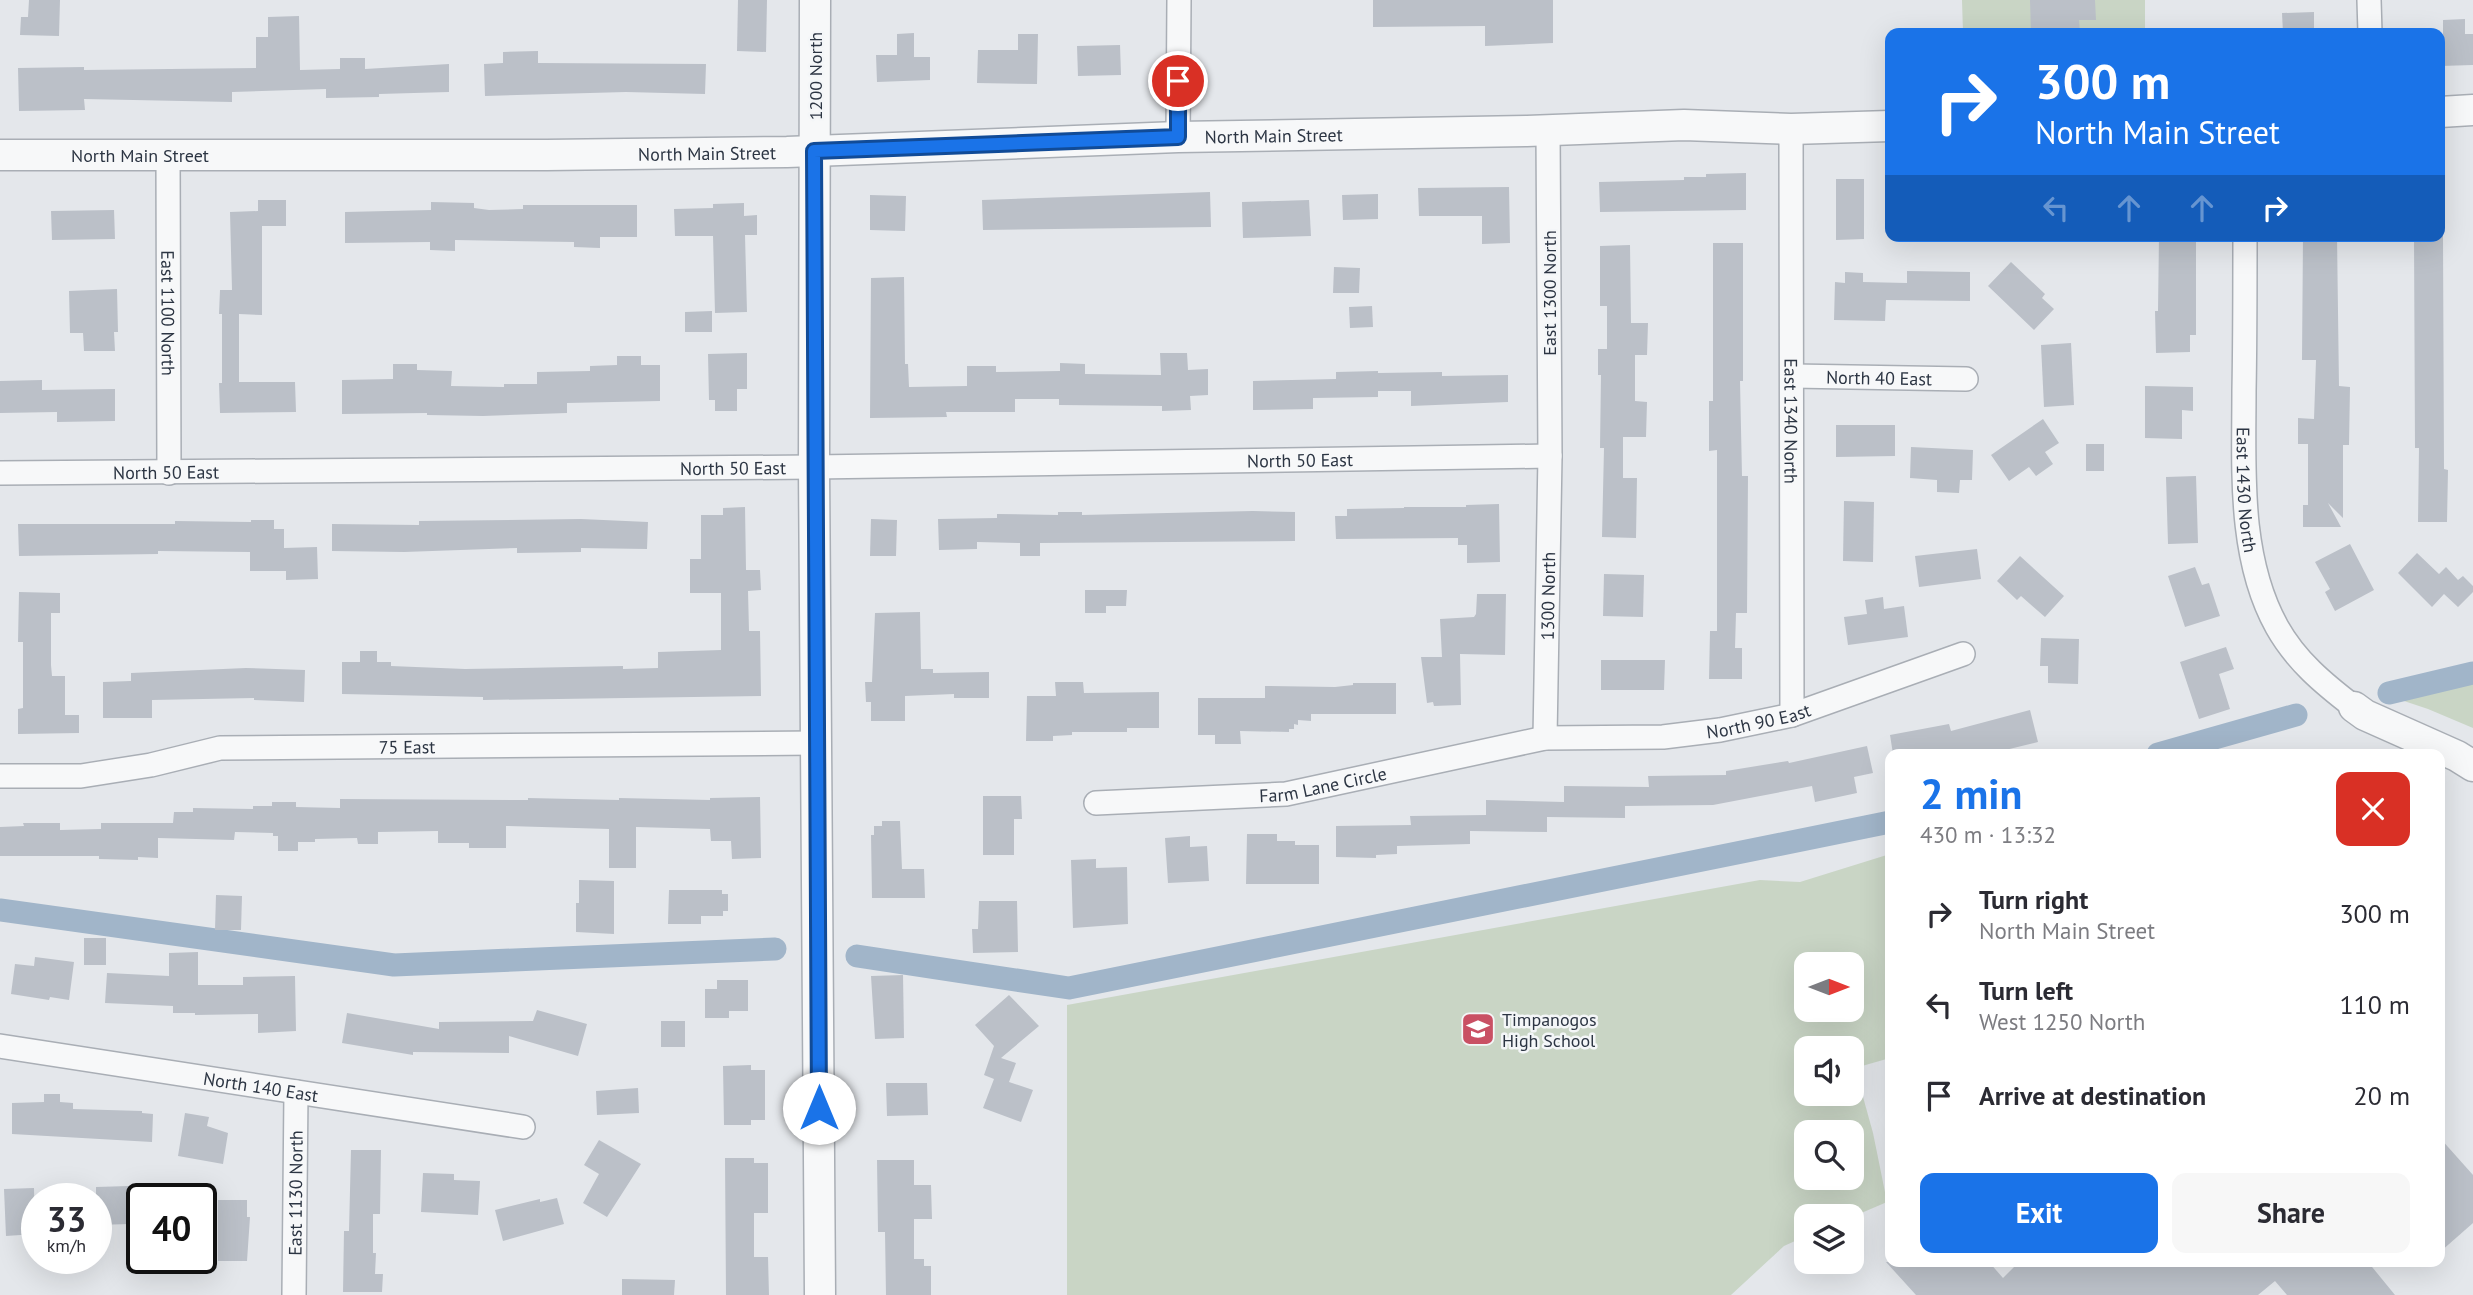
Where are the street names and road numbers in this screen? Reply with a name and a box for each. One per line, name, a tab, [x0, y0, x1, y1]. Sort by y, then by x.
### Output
street label: 1200 North	[804, 32, 827, 120]
street label: North Main Street	[1205, 123, 1343, 148]
street label: North Main Street	[638, 141, 776, 165]
street label: North Main Street	[71, 144, 209, 167]
street label: East 1300 North	[1538, 230, 1561, 356]
street label: East 1100 North	[157, 250, 180, 376]
street label: East 1340 North	[1780, 358, 1803, 484]
street label: North 40 East	[1826, 365, 1932, 390]
street label: East 1430 North	[2232, 427, 2263, 554]
street label: North 50 East	[1247, 447, 1353, 472]
street label: North 50 East	[680, 456, 786, 479]
street label: North 50 East	[113, 460, 219, 484]
street label: 1300 North	[1535, 552, 1560, 640]
street label: North 90 East	[1705, 698, 1814, 743]
street label: 75 East	[379, 735, 436, 758]
street label: Farm Lane Circle	[1259, 761, 1389, 807]
street label: North 140 East	[202, 1066, 320, 1107]
street label: East 1130 North	[283, 1130, 307, 1256]

